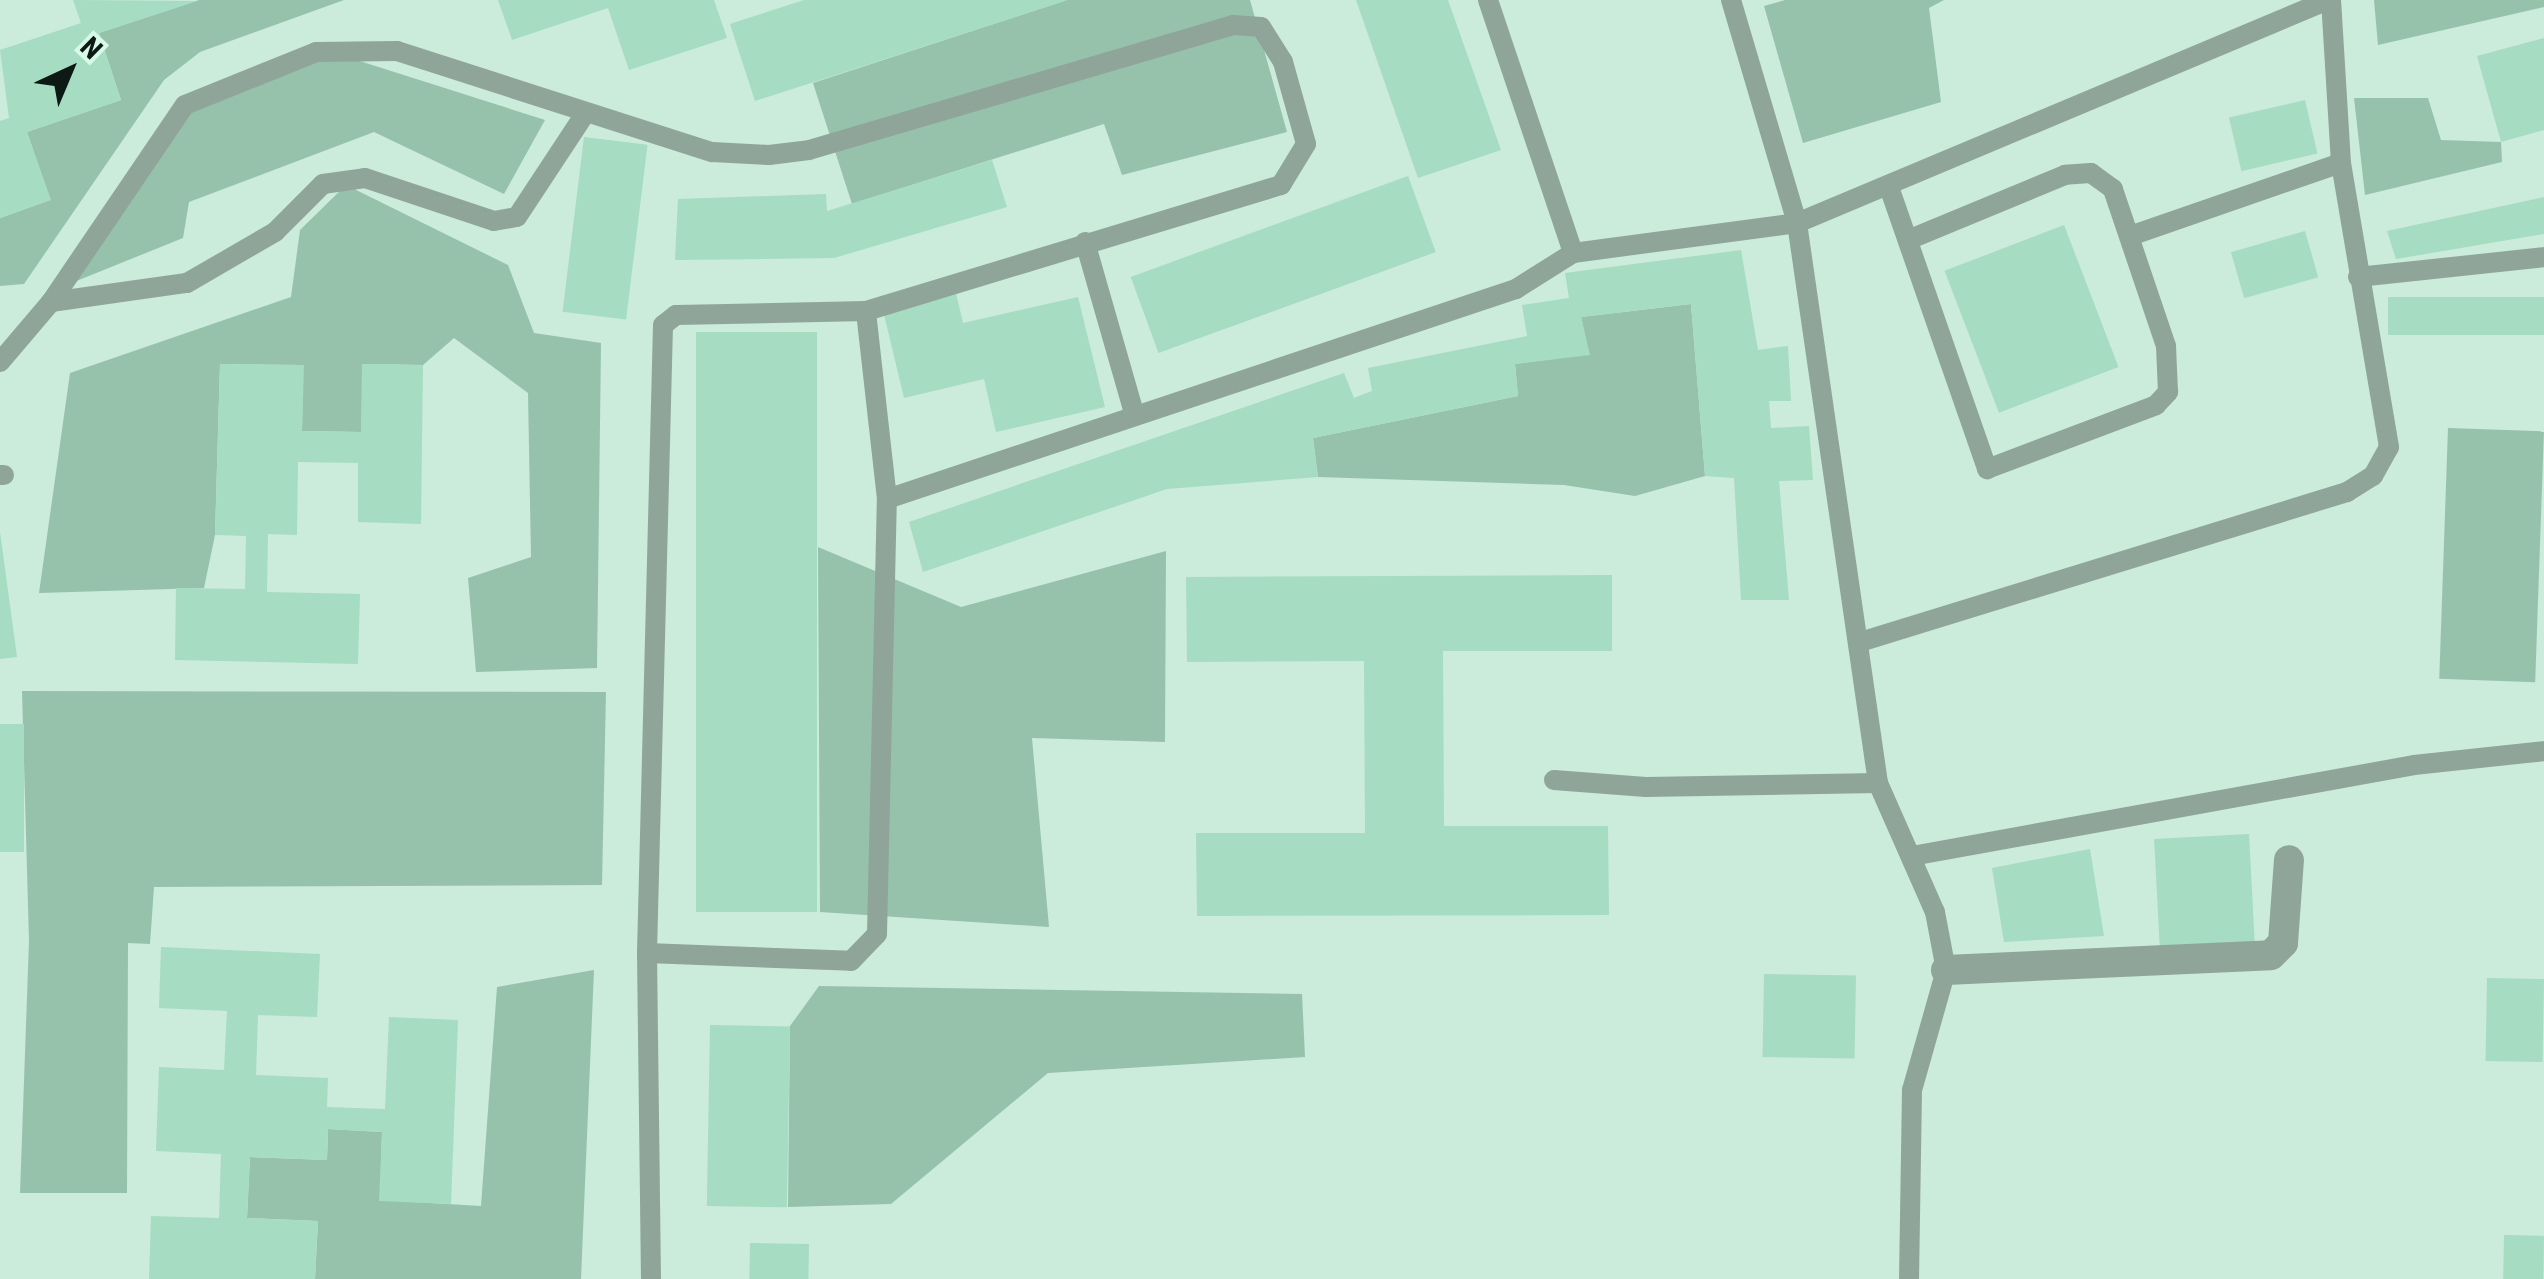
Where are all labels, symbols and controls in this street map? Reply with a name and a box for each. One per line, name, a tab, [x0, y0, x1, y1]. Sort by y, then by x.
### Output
north arrow	[20, 20, 120, 120]
text: N	[74, 30, 109, 66]

